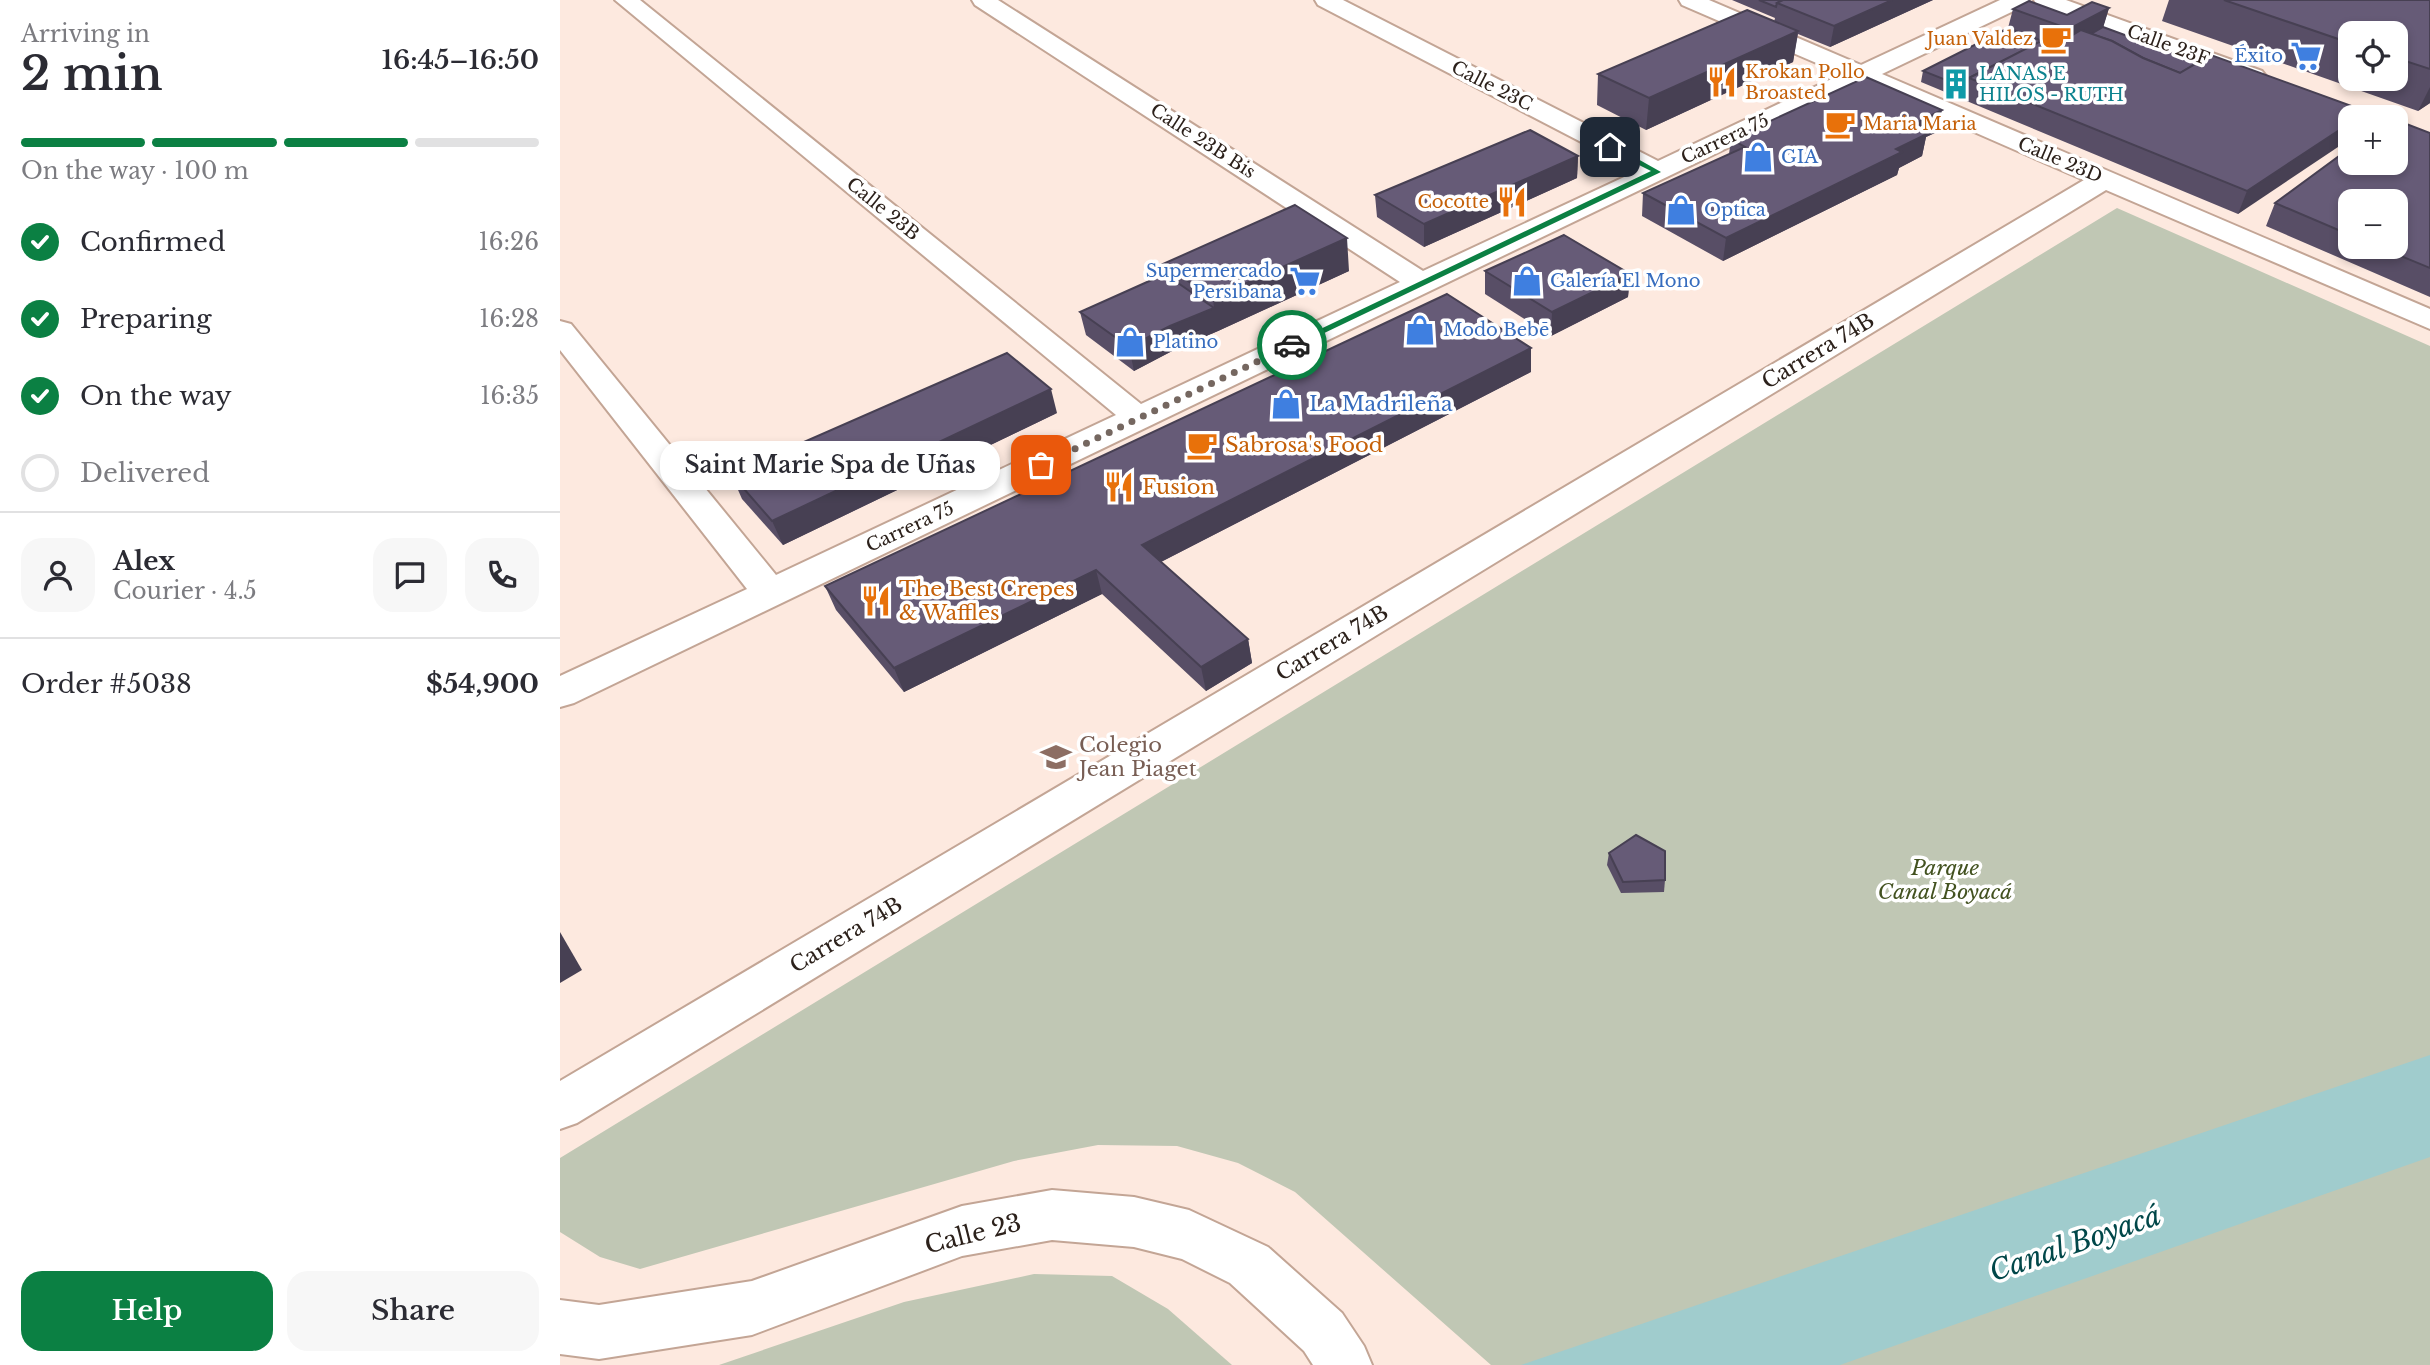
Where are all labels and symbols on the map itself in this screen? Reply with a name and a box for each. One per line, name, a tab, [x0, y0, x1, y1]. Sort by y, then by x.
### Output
street label: Calle 23F	[2124, 20, 2212, 70]
cafe icon: Juan Valdez	[2039, 22, 2073, 56]
place label: Juan Valdez	[1925, 28, 2033, 50]
supermarket icon: Éxito	[2289, 39, 2323, 73]
place label: Éxito	[2234, 44, 2283, 67]
street label: Calle 23C	[1448, 56, 1536, 116]
place label: Krokan Pollo Broasted	[1745, 61, 1865, 104]
place label: LANAS E HILOS - RUTH	[1979, 63, 2124, 106]
restaurant icon: Krokan Pollo Broasted	[1705, 65, 1739, 99]
building icon: LANAS E HILOS - RUTH	[1939, 67, 1973, 101]
street label: Calle 23B Bis	[1146, 99, 1260, 183]
cafe icon: Maria Maria	[1823, 107, 1857, 141]
street label: Carrera 75	[1678, 109, 1772, 169]
place label: Maria Maria	[1863, 113, 1977, 135]
pin	[1580, 117, 1640, 177]
street label: Calle 23D	[2014, 132, 2106, 188]
shop icon: GIA	[1741, 140, 1775, 174]
place label: GIA	[1781, 146, 1819, 168]
street label: Calle 23B	[842, 173, 924, 245]
restaurant icon: Cocotte	[1495, 185, 1529, 219]
place label: Cocotte	[1417, 191, 1489, 213]
shop icon: Optica	[1664, 193, 1698, 227]
place label: Optica	[1704, 199, 1766, 221]
place label: Supermercado Persibana	[1146, 260, 1282, 303]
supermarket icon: Supermercado Persibana	[1288, 264, 1322, 298]
shop icon: Galería El Mono	[1510, 264, 1544, 298]
place label: Galería El Mono	[1550, 270, 1701, 292]
street label: Carrera 74B	[1757, 307, 1879, 395]
courier	[1257, 310, 1327, 380]
shop icon: Modo Bebē	[1403, 313, 1437, 347]
place label: Modo Bebē	[1443, 319, 1549, 341]
shop icon: Platino	[1113, 325, 1147, 359]
place label: Platino	[1153, 331, 1218, 353]
shop icon: La Madrileña	[1269, 387, 1303, 421]
place label: La Madrileña	[1309, 391, 1453, 417]
cafe icon: Sabrosa's Food	[1185, 428, 1219, 462]
place label: Sabrosa's Food	[1225, 432, 1383, 458]
pin	[1011, 435, 1071, 495]
callout: Saint Marie Spa de Uñas	[659, 440, 999, 490]
restaurant icon: Fusion	[1102, 470, 1136, 504]
place label: Fusion	[1142, 474, 1215, 500]
street label: Carrera 75	[863, 497, 957, 557]
place label: The Best Crepes & Waffles	[899, 576, 1075, 626]
restaurant icon: The Best Crepes & Waffles	[859, 584, 893, 618]
street label: Carrera 74B	[1271, 599, 1393, 687]
place label: Colegio Jean Piaget	[1076, 732, 1197, 782]
school or university icon: Colegio Jean Piaget	[1039, 740, 1073, 774]
park label: Parque Canal Boyacá	[1878, 855, 2012, 905]
street label: Carrera 74B	[785, 891, 907, 979]
water label: Canal Boyacá	[1985, 1198, 2166, 1289]
street label: Calle 23	[922, 1208, 1024, 1259]

